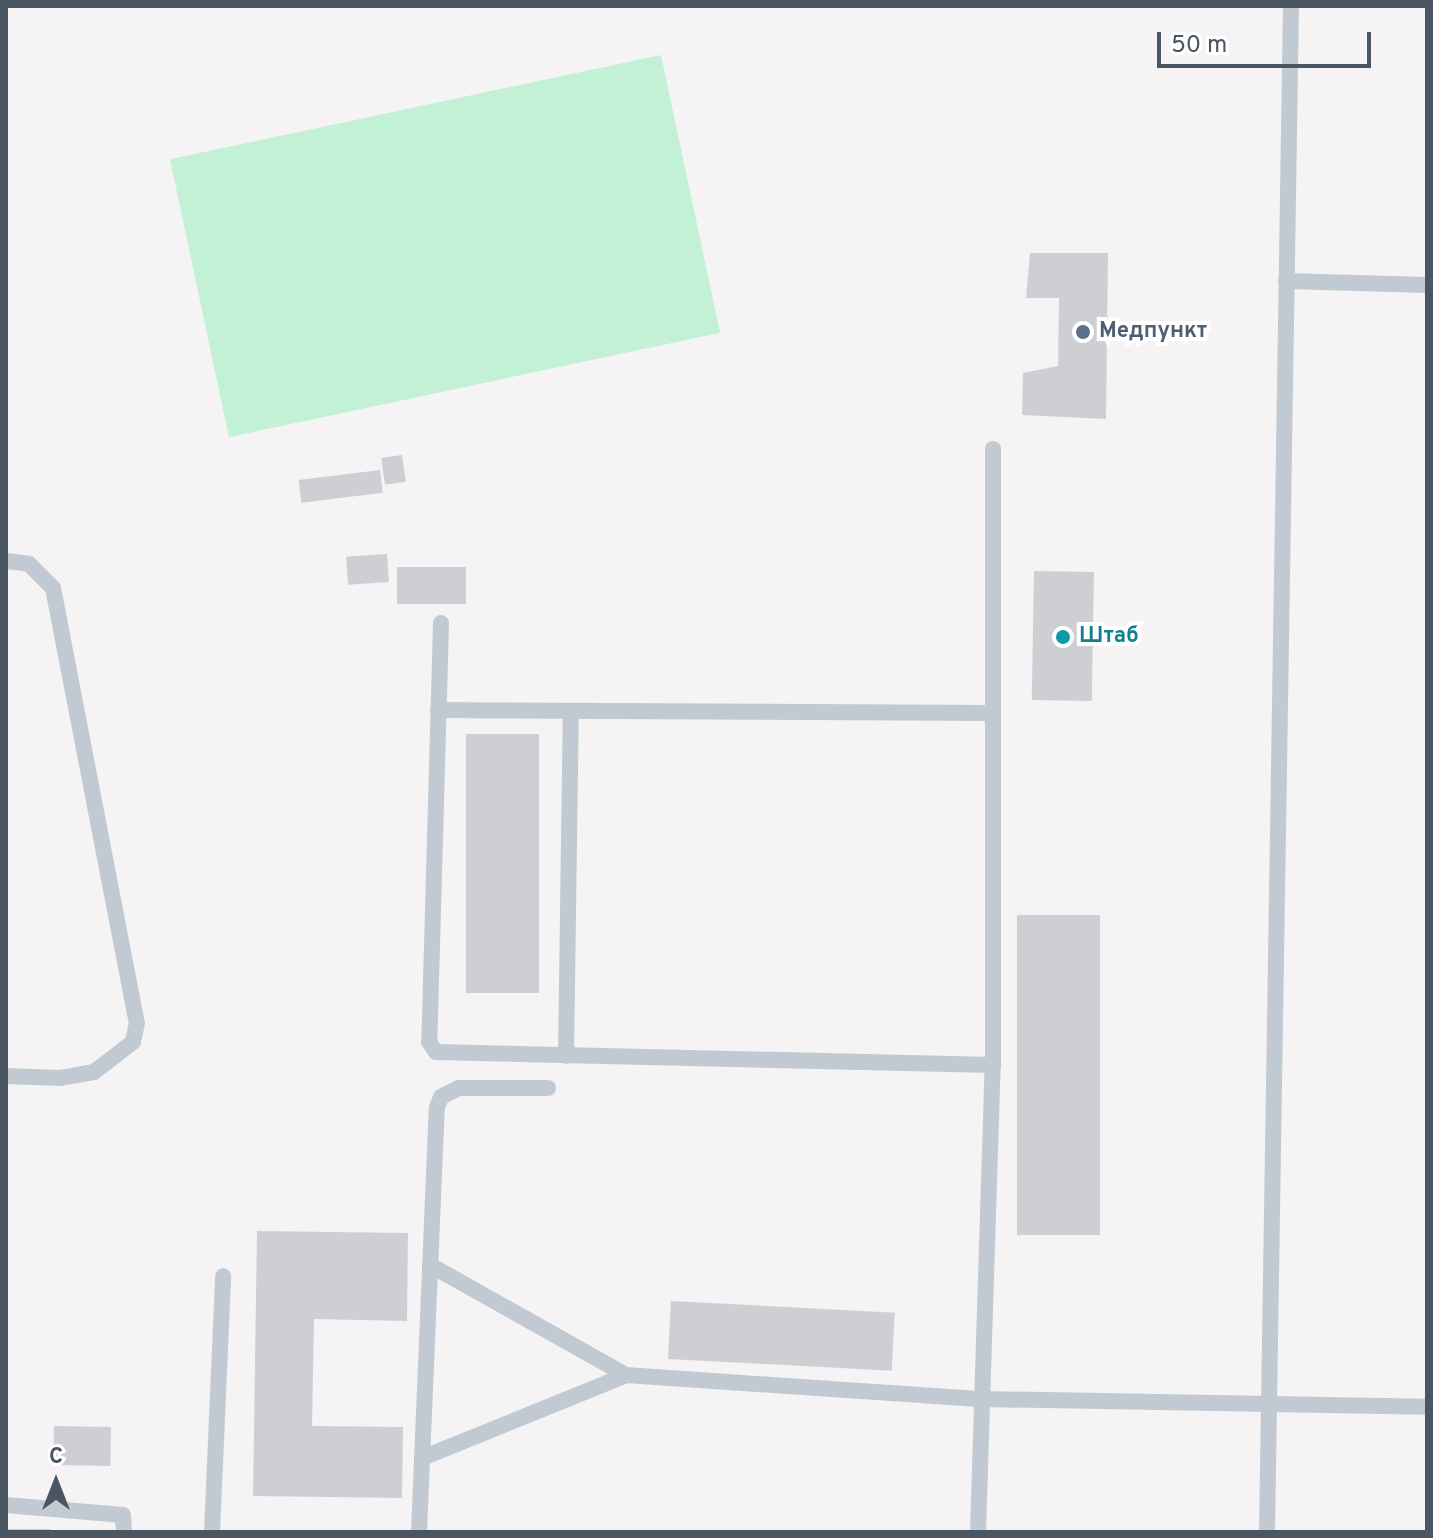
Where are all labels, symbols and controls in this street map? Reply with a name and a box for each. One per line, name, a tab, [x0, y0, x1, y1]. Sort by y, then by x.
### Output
scale bar	[1161, 16, 1375, 66]
text: 50 m	[1171, 31, 1227, 61]
place label: Медпункт	[1099, 319, 1207, 345]
marker: Медпункт	[1074, 323, 1092, 341]
place label: Штаб	[1079, 624, 1139, 650]
marker: Штаб	[1054, 628, 1072, 646]
north arrow	[16, 1442, 96, 1522]
text: С	[49, 1444, 63, 1471]

